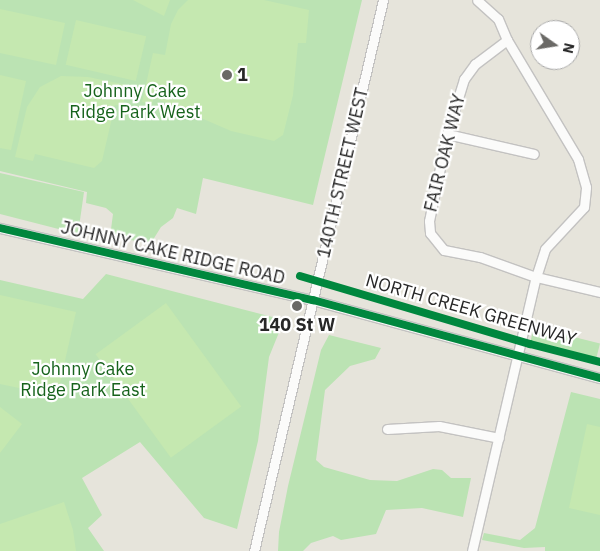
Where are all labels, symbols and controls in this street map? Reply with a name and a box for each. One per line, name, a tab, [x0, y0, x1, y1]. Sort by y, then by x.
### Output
north arrow	[530, 20, 580, 70]
text: N	[559, 41, 579, 55]
place label: 1	[237, 64, 248, 86]
marker: 1	[221, 69, 233, 81]
park label: Johnny Cake Ridge Park West	[69, 81, 201, 124]
street label: 140TH STREET WEST	[313, 86, 373, 260]
street label: FAIR OAK WAY	[420, 92, 470, 214]
street label: JOHNNY CAKE RIDGE ROAD	[59, 217, 287, 289]
street label: NORTH CREEK GREENWAY	[363, 270, 579, 350]
marker: 140 St W	[291, 300, 303, 312]
place label: 140 St W	[259, 314, 335, 336]
park label: Johnny Cake Ridge Park East	[20, 359, 146, 402]

